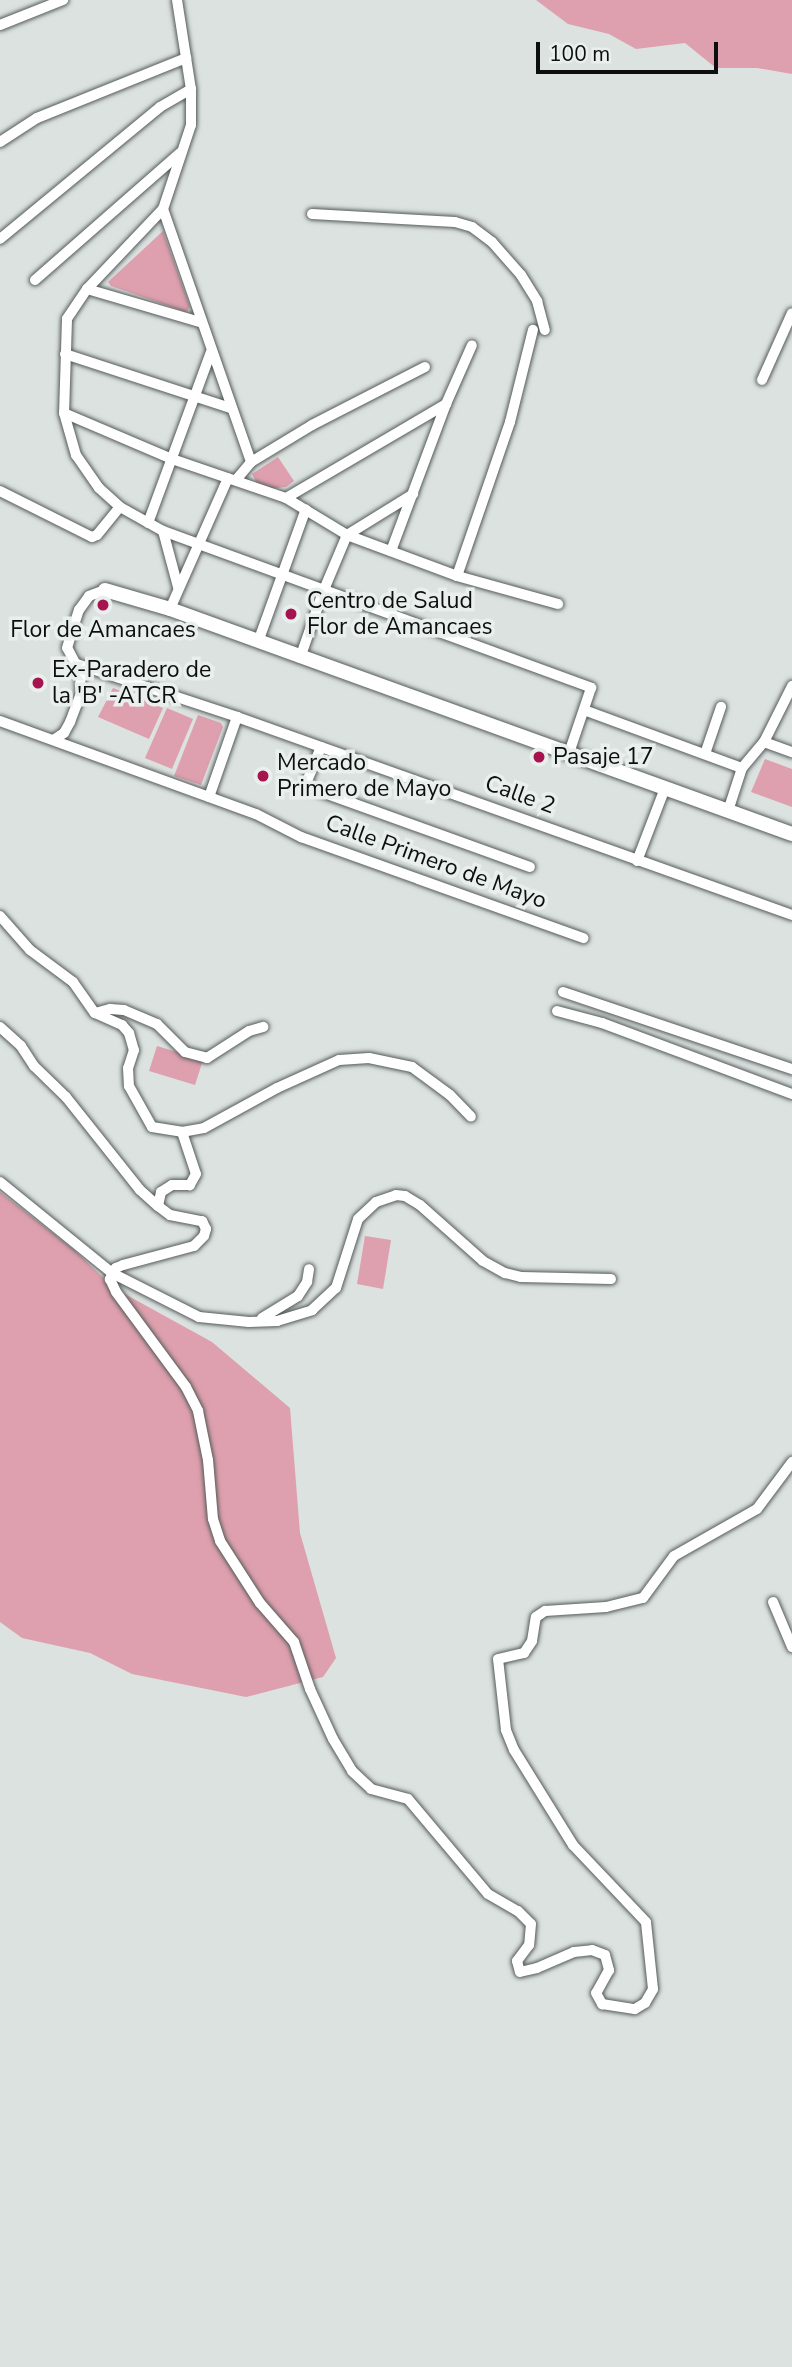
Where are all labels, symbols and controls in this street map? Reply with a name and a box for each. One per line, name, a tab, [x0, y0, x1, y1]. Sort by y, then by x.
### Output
scale bar	[540, 28, 722, 72]
text: 100 m	[549, 40, 610, 68]
place label: Centro de Salud Flor de Amancaes	[307, 587, 493, 641]
marker: Flor de Amancaes	[95, 597, 111, 613]
marker: Centro de Salud Flor de Amancaes	[281, 604, 301, 624]
place label: Flor de Amancaes	[10, 616, 196, 644]
place label: Ex-Paradero de la 'B' -ATCR	[52, 656, 211, 710]
marker: Ex-Paradero de la 'B' -ATCR	[30, 675, 46, 691]
place label: Pasaje 17	[553, 743, 654, 771]
place label: Mercado Primero de Mayo	[277, 749, 451, 803]
marker: Pasaje 17	[531, 749, 547, 765]
marker: Mercado Primero de Mayo	[255, 768, 271, 784]
street label: Calle 2	[481, 770, 559, 820]
street label: Calle Primero de Mayo	[322, 809, 550, 915]

